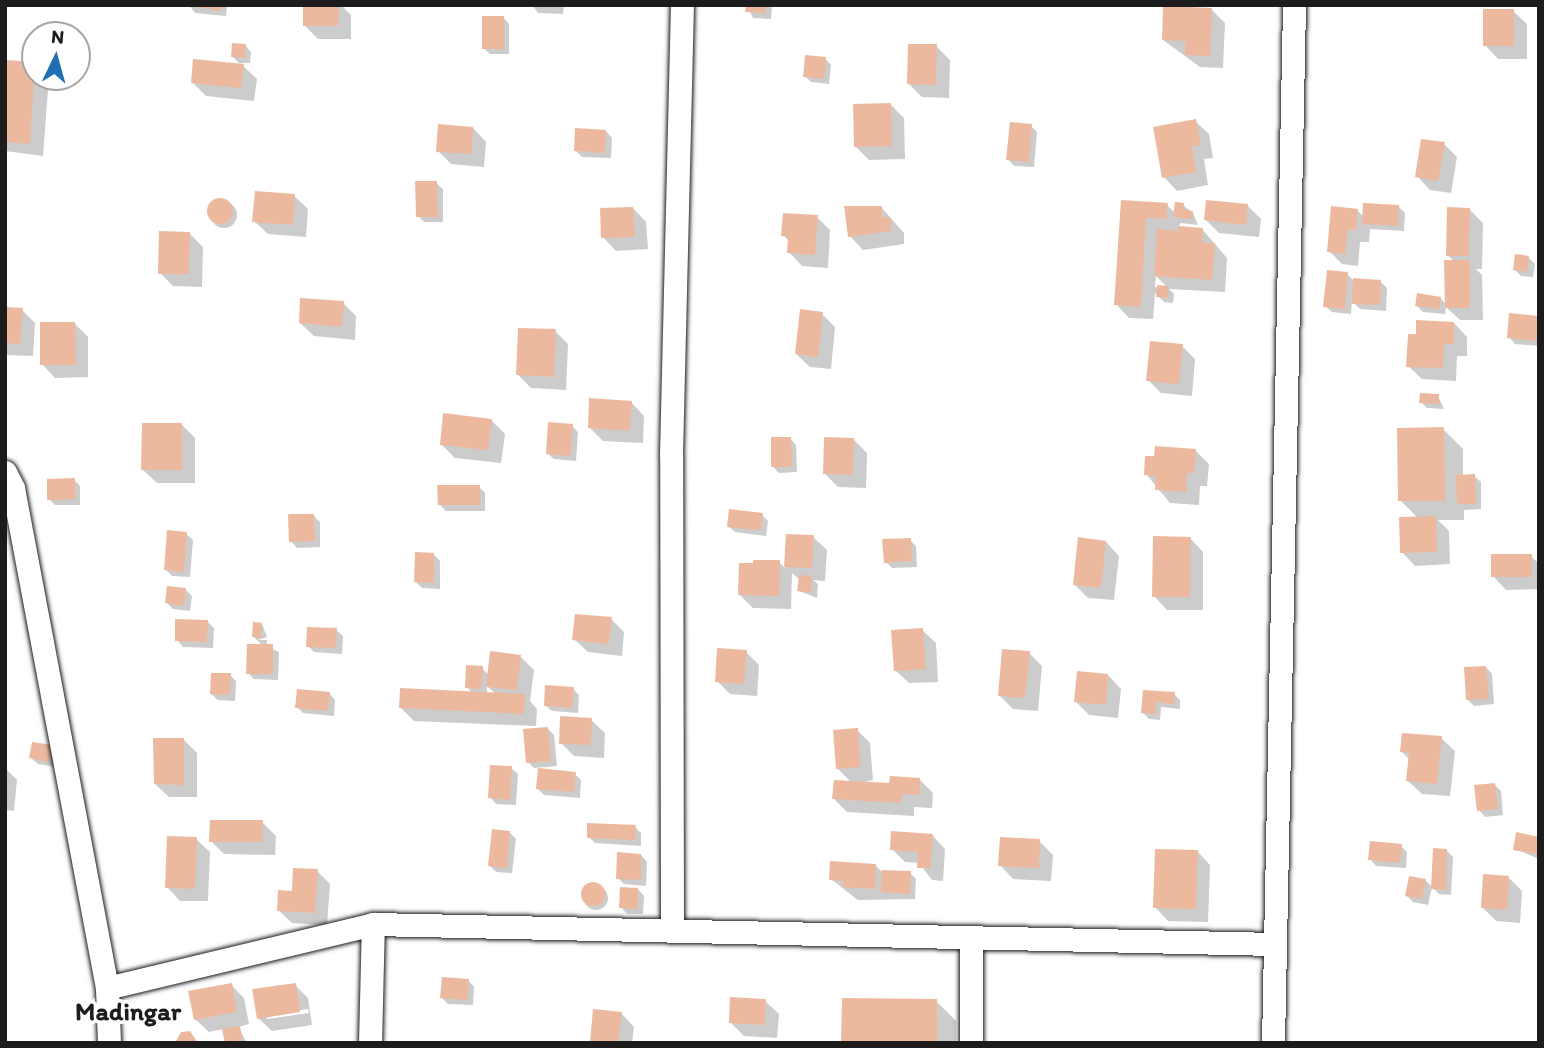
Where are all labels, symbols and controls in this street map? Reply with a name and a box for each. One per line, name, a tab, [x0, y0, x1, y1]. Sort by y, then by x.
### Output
north arrow	[21, 21, 91, 91]
text: N	[50, 25, 65, 49]
district label: Madingar	[75, 996, 181, 1028]

